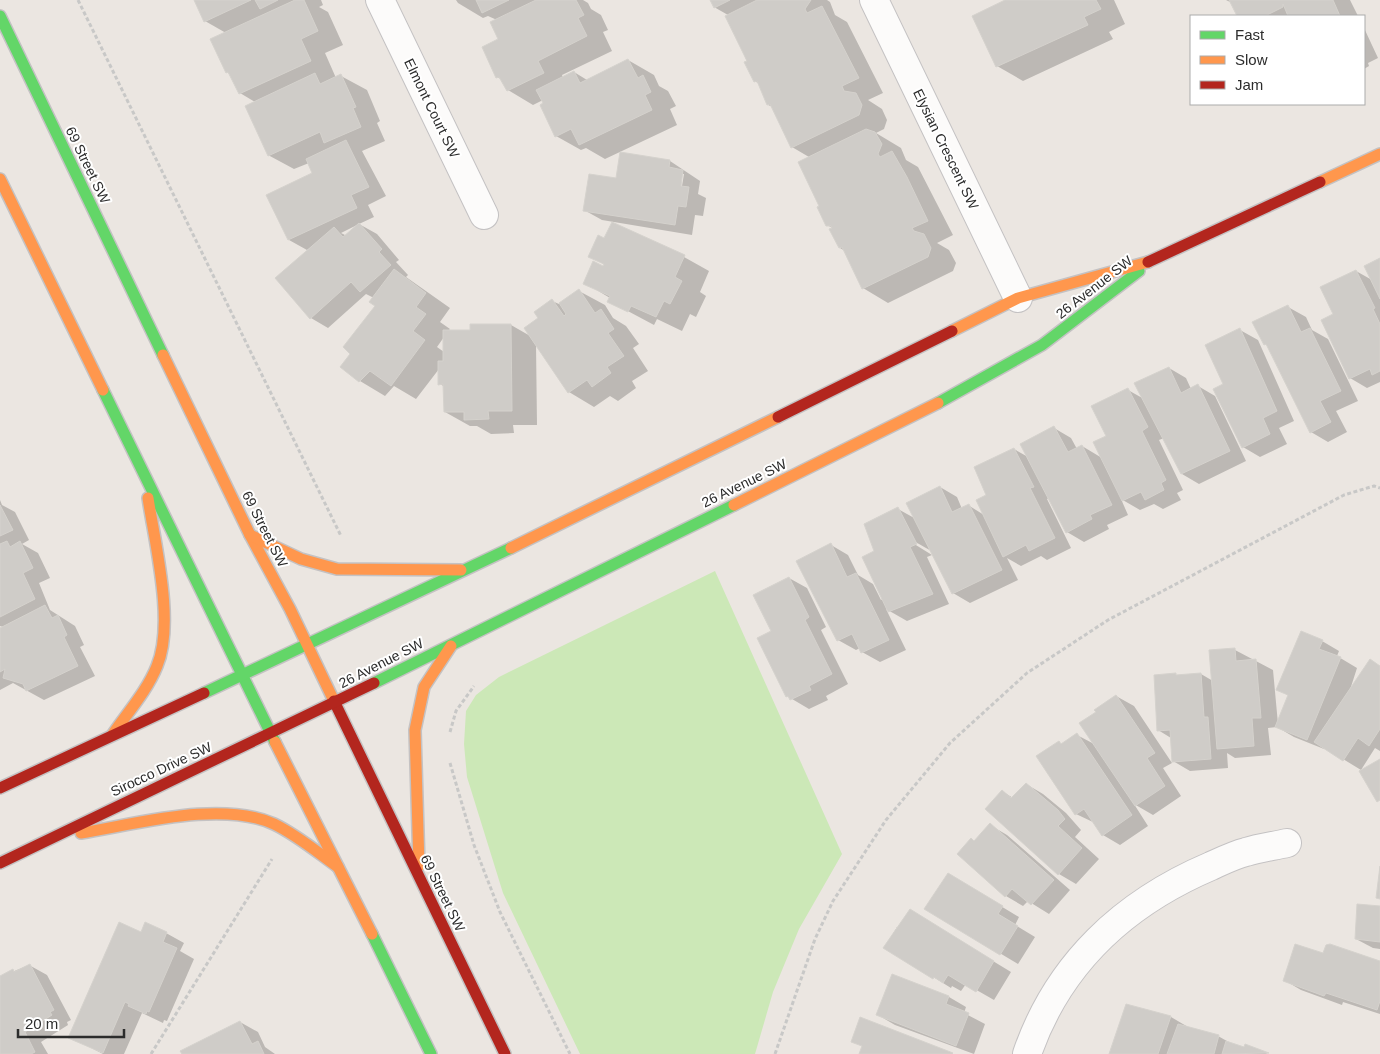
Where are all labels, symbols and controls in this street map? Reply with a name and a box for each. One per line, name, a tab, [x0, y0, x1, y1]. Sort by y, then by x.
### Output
legend	[1190, 15, 1365, 105]
text: Fast	[1235, 26, 1265, 43]
text: Slow	[1235, 51, 1268, 68]
street label: Elmont Court SW	[401, 56, 463, 161]
text: Jam	[1235, 76, 1263, 93]
street label: Elysian Crescent SW	[910, 86, 982, 212]
street label: 69 Street SW	[63, 124, 114, 207]
street label: 26 Avenue SW	[1053, 252, 1136, 322]
street label: 26 Avenue SW	[699, 455, 790, 510]
street label: 69 Street SW	[239, 488, 291, 570]
street label: 26 Avenue SW	[336, 635, 426, 691]
street label: Sirocco Drive SW	[108, 738, 215, 799]
street label: 69 Street SW	[418, 852, 469, 935]
scale bar	[18, 1006, 124, 1038]
text: 20 m	[25, 1015, 58, 1032]

